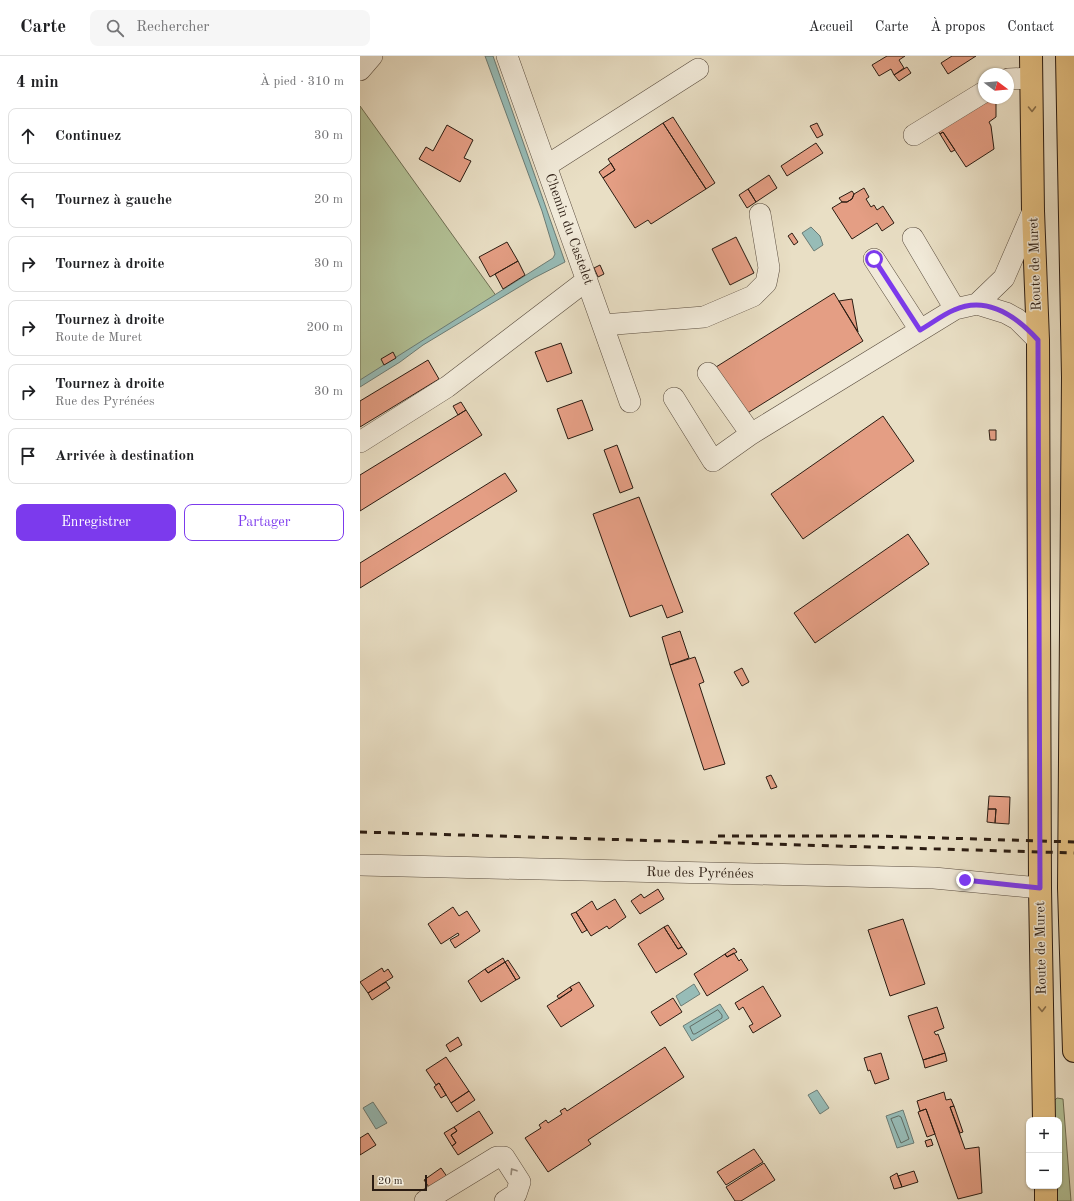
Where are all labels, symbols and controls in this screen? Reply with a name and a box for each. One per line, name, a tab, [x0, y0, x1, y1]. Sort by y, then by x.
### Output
search box	[90, 10, 370, 46]
icon: search	[104, 17, 126, 39]
text: Carte	[20, 18, 66, 37]
text: Rechercher	[136, 20, 209, 35]
text: Accueil	[809, 20, 853, 34]
text: Carte	[875, 20, 908, 34]
text: À propos	[930, 20, 985, 34]
text: Contact	[1007, 20, 1054, 34]
north arrow	[978, 68, 1014, 104]
text: 4 min	[16, 74, 59, 91]
text: À pied · 310 m	[260, 75, 344, 88]
one-way arrow	[1028, 106, 1036, 112]
icon: ahead	[17, 125, 39, 147]
text: Continuez	[55, 129, 121, 144]
text: 30 m	[314, 129, 343, 142]
street label: Chemin du Castelet	[542, 171, 596, 287]
icon: left	[17, 189, 39, 211]
text: Tournez à gauche	[55, 193, 172, 208]
text: 20 m	[314, 193, 343, 206]
street label: Route de Muret	[1026, 217, 1044, 311]
route start	[865, 250, 883, 268]
icon: right	[17, 253, 39, 275]
text: Tournez à droite	[55, 257, 165, 272]
text: 30 m	[314, 257, 343, 270]
text: Tournez à droite	[55, 313, 165, 328]
icon: right	[17, 317, 39, 339]
text: 200 m	[306, 321, 343, 334]
text: Route de Muret	[55, 331, 142, 344]
text: Tournez à droite	[55, 377, 165, 392]
icon: right	[17, 381, 39, 403]
text: 30 m	[314, 385, 343, 398]
text: Rue des Pyrénées	[55, 395, 155, 408]
icon: arrive	[17, 445, 39, 467]
text: Arrivée à destination	[55, 449, 194, 464]
button: Enregistrer	[16, 504, 176, 541]
button: Partager	[184, 504, 344, 541]
street label: Rue des Pyrénées	[646, 865, 754, 881]
route end	[956, 871, 974, 889]
street label: Route de Muret	[1033, 901, 1049, 995]
one-way arrow	[1038, 1006, 1046, 1012]
map controls	[1026, 1117, 1062, 1189]
button: +	[1026, 1117, 1062, 1153]
button: −	[1026, 1153, 1062, 1189]
one-way arrow	[510, 1168, 517, 1175]
scale bar	[372, 1173, 427, 1192]
text: 20 m	[378, 1176, 403, 1187]

